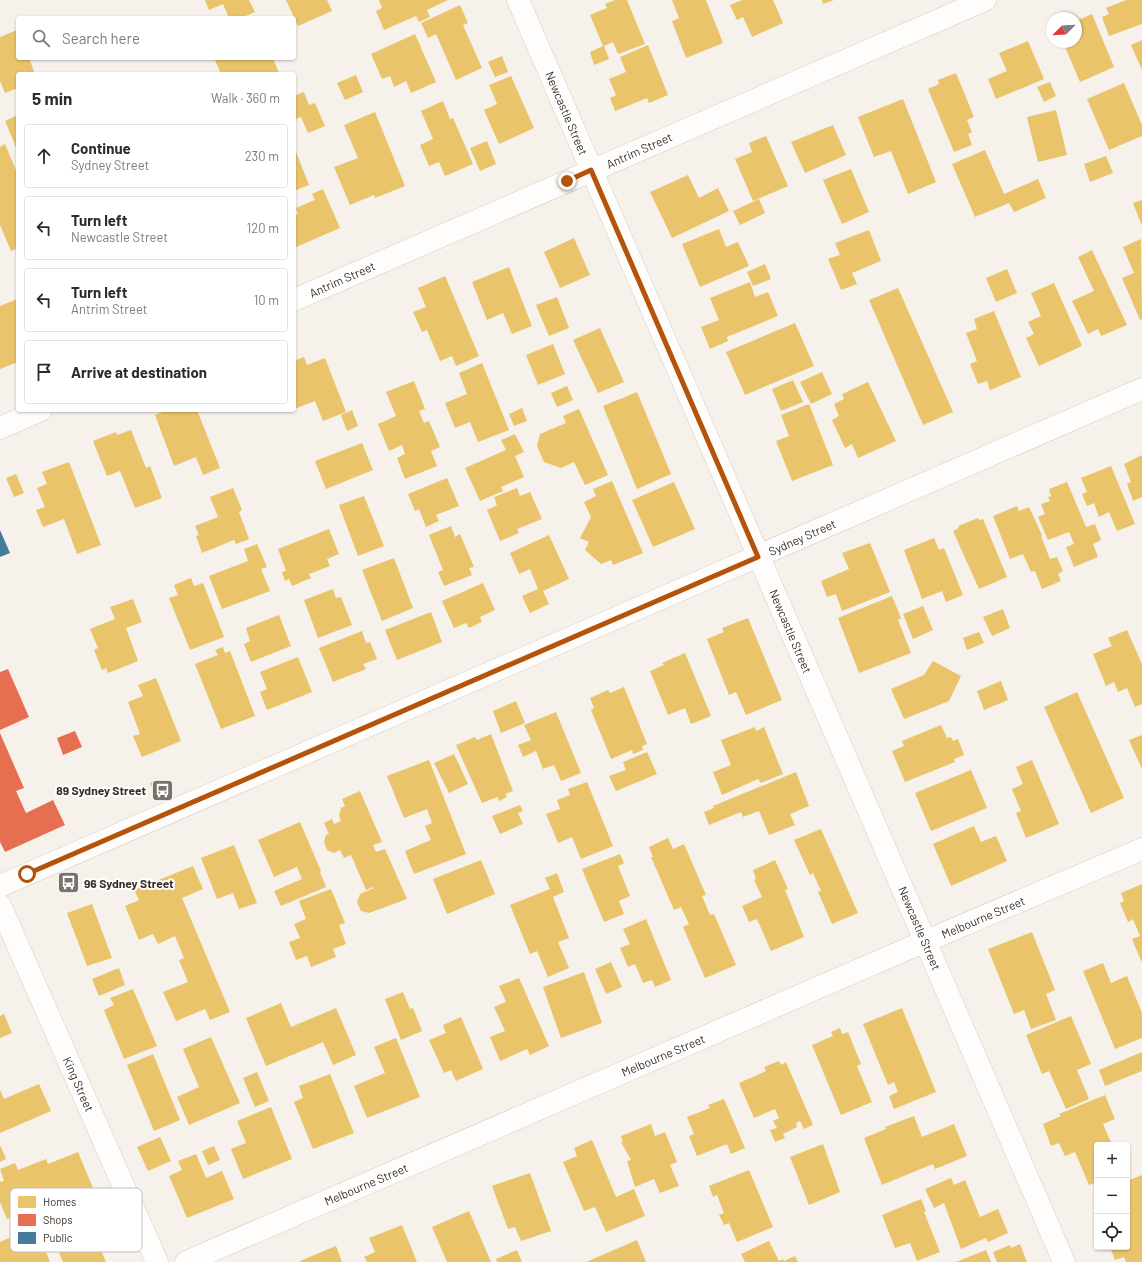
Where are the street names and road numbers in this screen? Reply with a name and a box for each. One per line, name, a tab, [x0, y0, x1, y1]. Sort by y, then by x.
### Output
street label: Newcastle Street	[543, 69, 591, 157]
street label: Antrim Street	[604, 129, 674, 171]
street label: Antrim Street	[307, 258, 377, 300]
street label: Sydney Street	[766, 516, 838, 558]
street label: Newcastle Street	[767, 587, 815, 675]
street label: Newcastle Street	[896, 884, 944, 972]
street label: Melbourne Street	[939, 893, 1027, 941]
street label: Melbourne Street	[619, 1031, 707, 1079]
street label: King Street	[61, 1054, 97, 1114]
street label: Melbourne Street	[322, 1160, 410, 1208]

